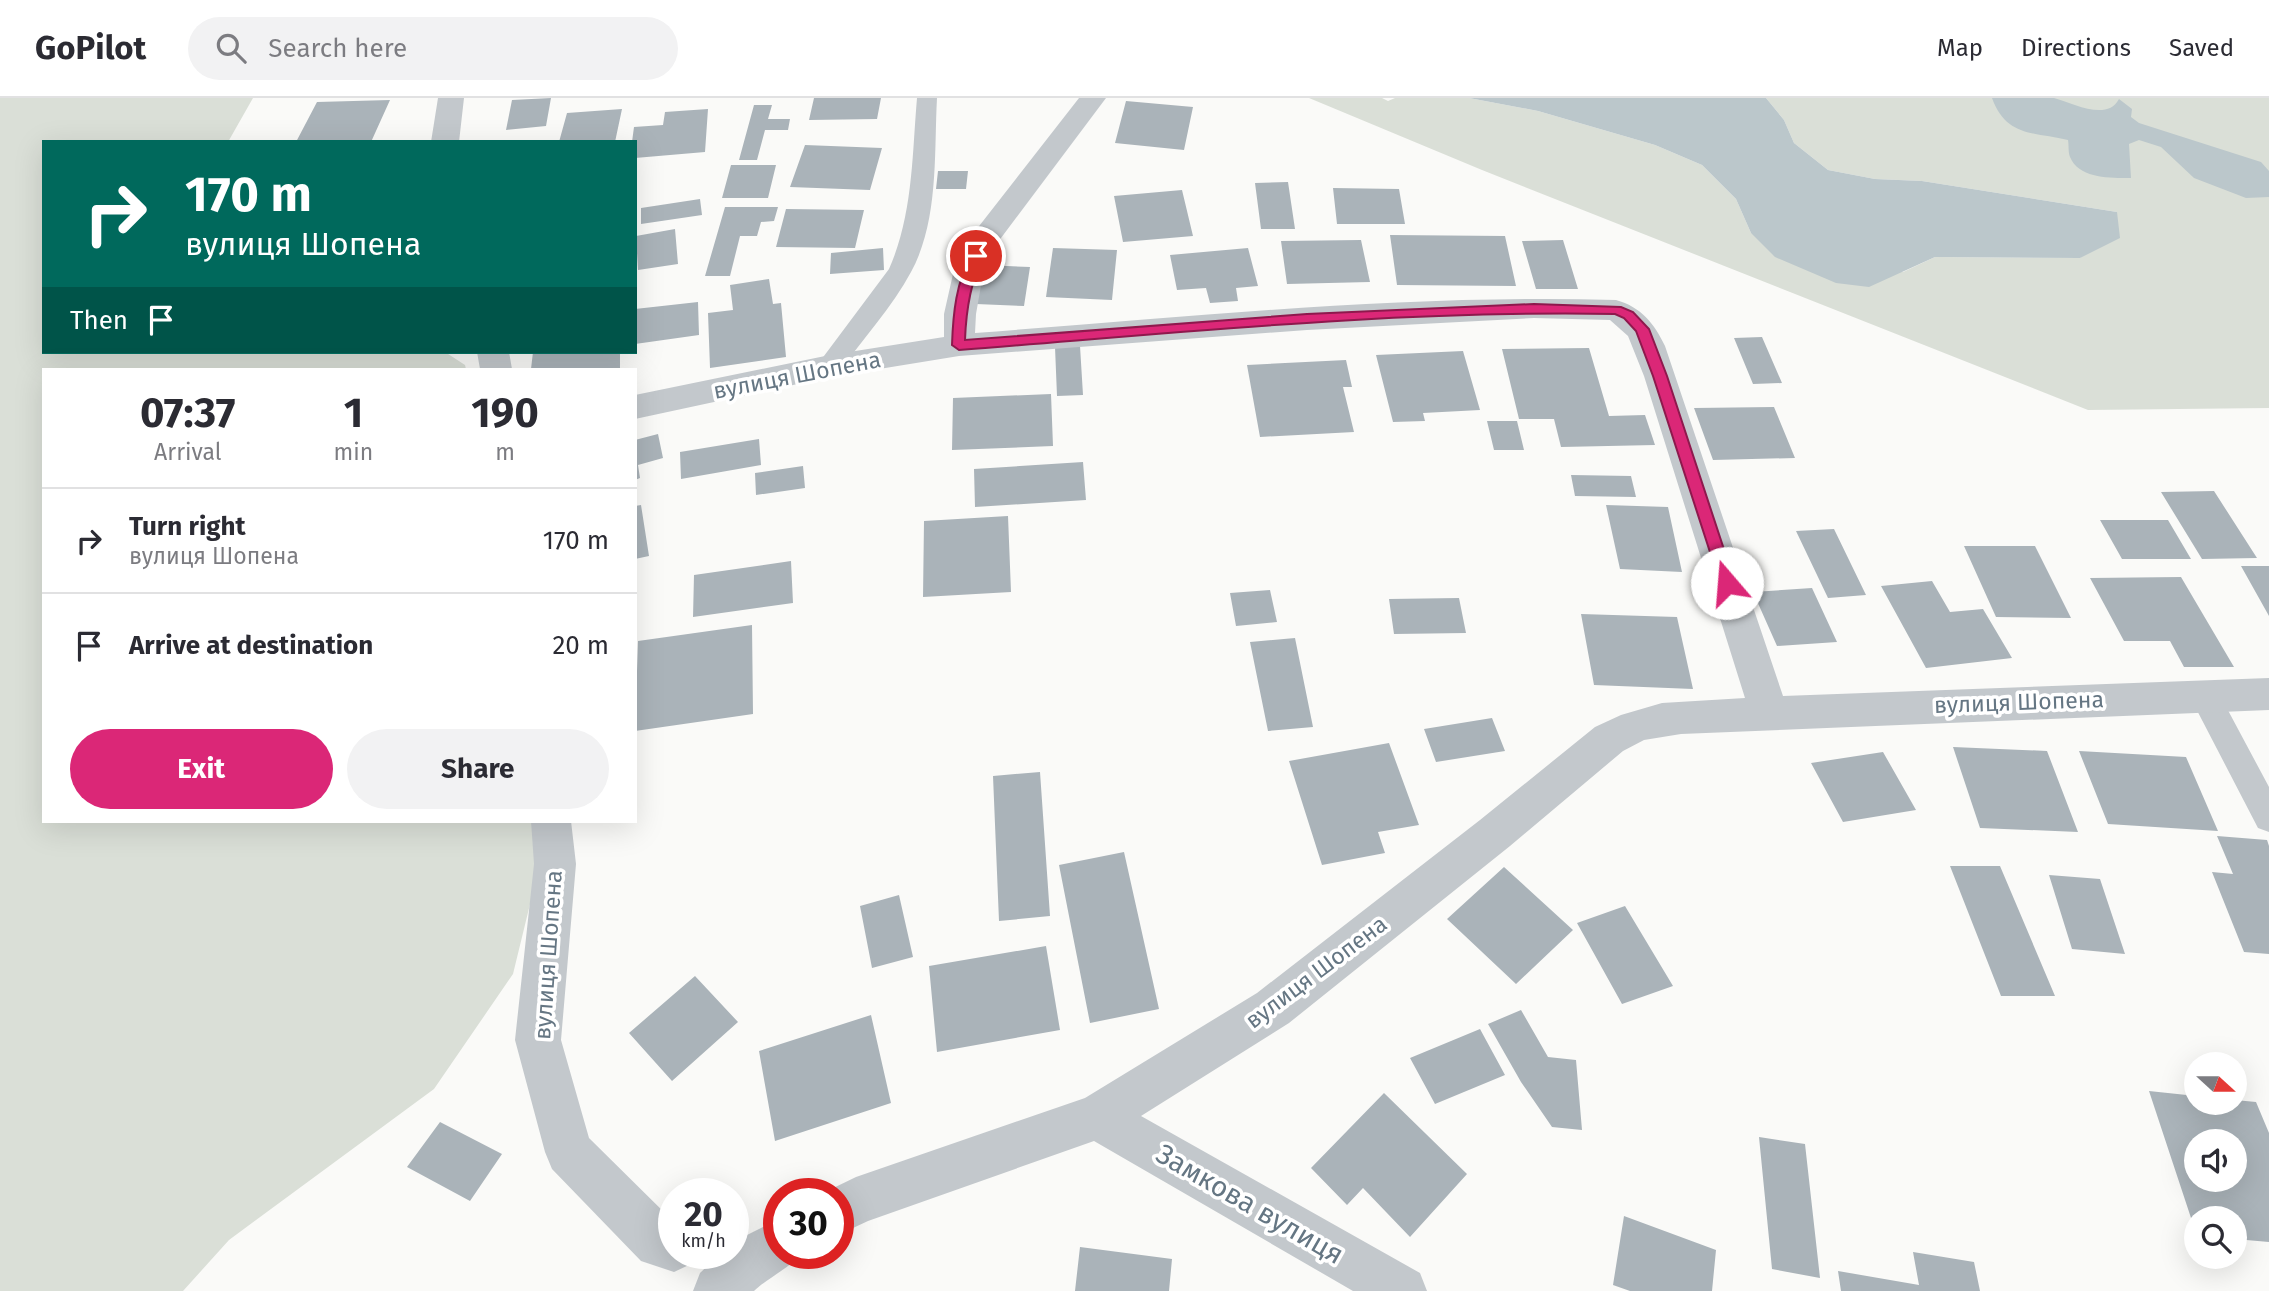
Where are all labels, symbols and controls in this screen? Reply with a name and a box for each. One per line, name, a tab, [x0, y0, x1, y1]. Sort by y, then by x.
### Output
search box	[188, 17, 678, 80]
text: GoPilot	[35, 28, 146, 68]
icon: search	[212, 29, 250, 67]
text: Search here	[268, 33, 407, 64]
text: Map	[1937, 34, 1983, 62]
text: Directions	[2021, 34, 2131, 62]
text: Saved	[2169, 34, 2234, 62]
text: 170 m	[185, 165, 312, 224]
icon: right	[70, 168, 161, 259]
text: вулиця Шопена	[185, 225, 421, 263]
pin	[946, 226, 1006, 286]
icon: arrive	[957, 237, 995, 275]
icon: arrive	[142, 301, 180, 339]
text: Then	[70, 305, 128, 336]
street label: вулиця Шопена	[711, 345, 883, 405]
text: 07:37	[140, 388, 236, 438]
text: 1	[344, 388, 363, 438]
text: 190	[471, 388, 539, 438]
text: Arrival	[154, 438, 221, 466]
text: min	[334, 438, 373, 466]
text: m	[495, 438, 515, 466]
text: Turn right	[129, 511, 246, 542]
icon: right	[70, 522, 108, 560]
text: 170 m	[543, 525, 609, 556]
text: вулиця Шопена	[129, 542, 299, 570]
position arrow	[1690, 546, 1764, 620]
icon: arrive	[70, 627, 108, 665]
text: Arrive at destination	[129, 630, 373, 661]
text: 20 m	[552, 630, 609, 661]
street label: вулиця Шопена	[1934, 685, 2104, 719]
button: Exit	[70, 729, 333, 809]
button: Share	[347, 729, 609, 809]
street label: вулиця Шопена	[528, 869, 568, 1041]
street label: вулиця Шопена	[1240, 910, 1392, 1034]
north arrow	[2184, 1052, 2247, 1115]
map controls	[2184, 1052, 2247, 1269]
button: sound	[2184, 1129, 2247, 1192]
street label: Замкова вулиця	[1150, 1137, 1350, 1271]
speed limit sign: 30	[763, 1178, 854, 1269]
text: 20	[684, 1193, 723, 1235]
button: search	[2184, 1206, 2247, 1269]
text: km/h	[681, 1230, 726, 1252]

